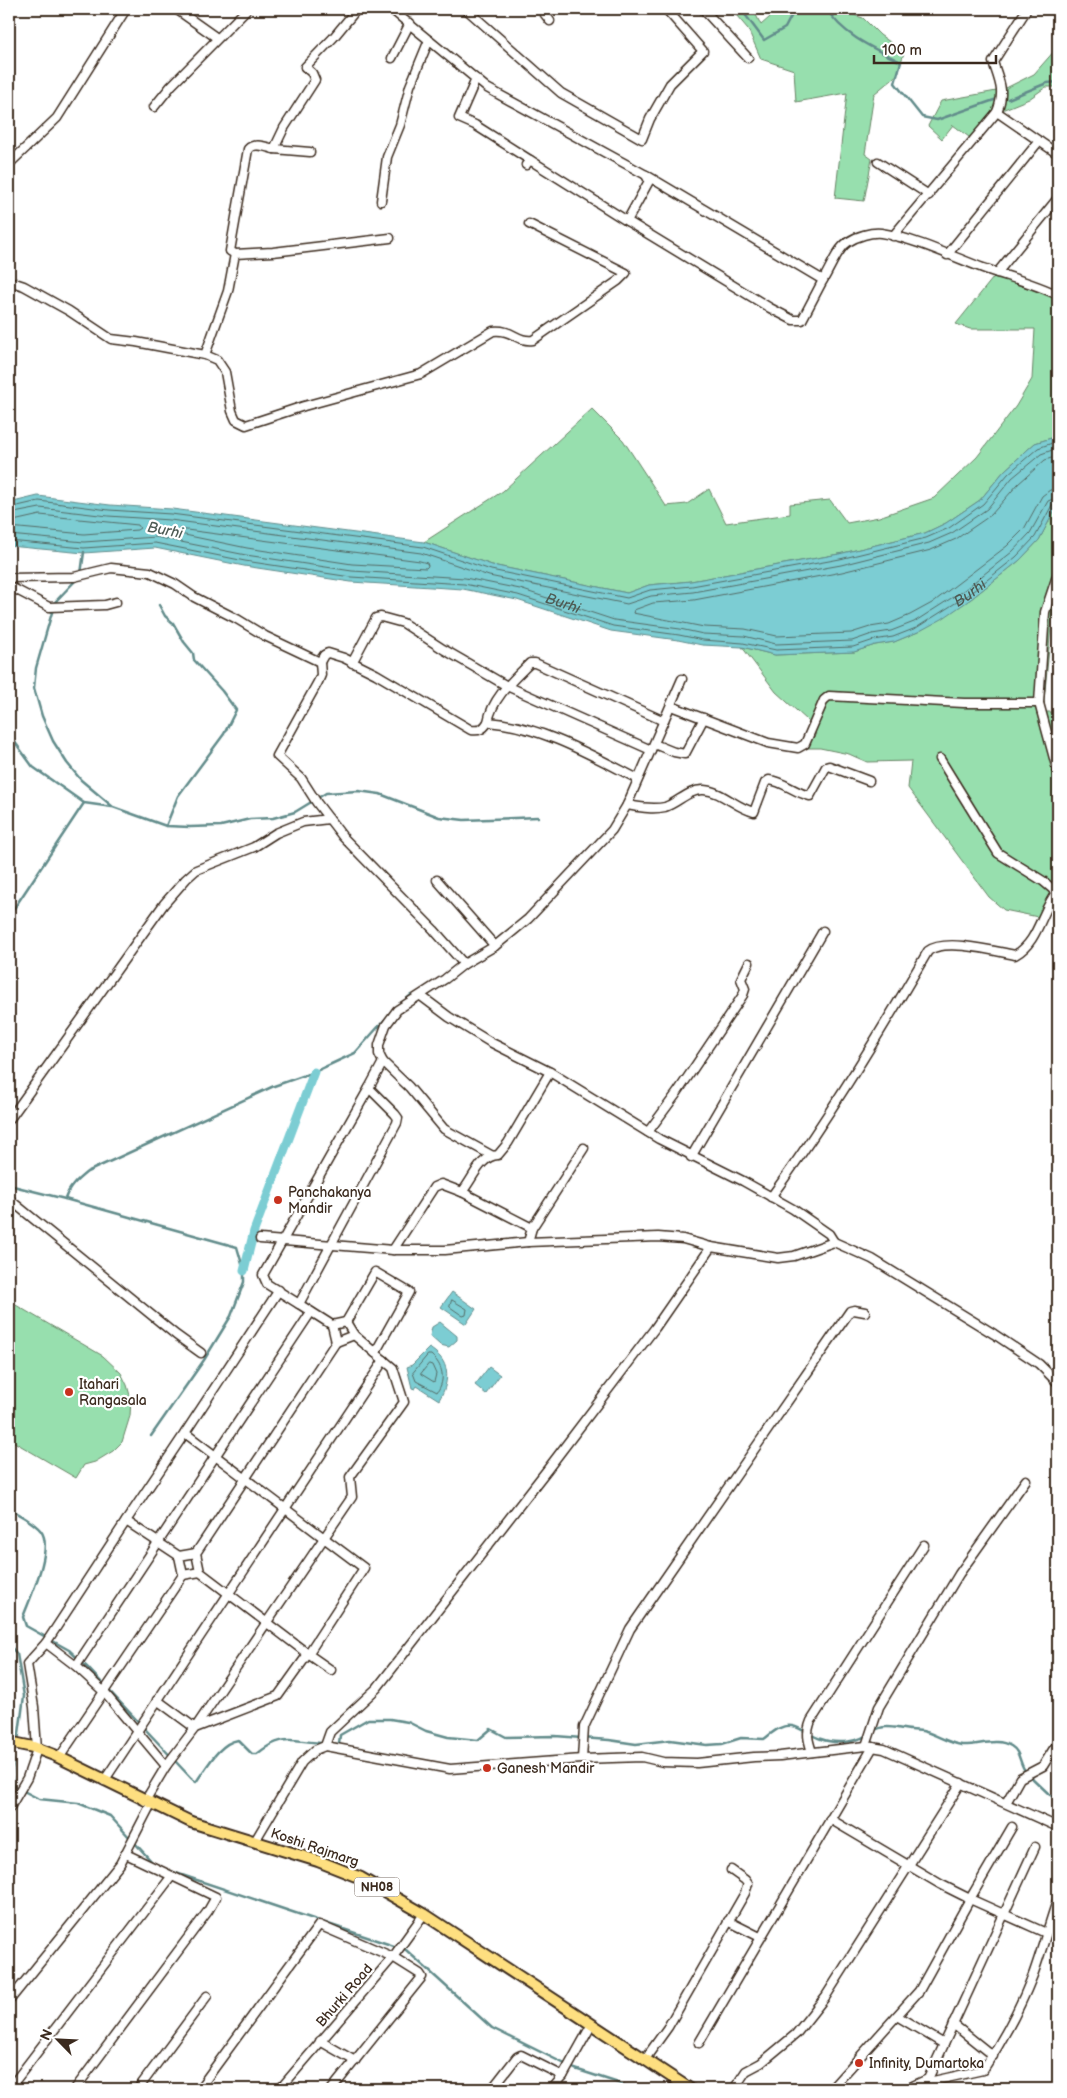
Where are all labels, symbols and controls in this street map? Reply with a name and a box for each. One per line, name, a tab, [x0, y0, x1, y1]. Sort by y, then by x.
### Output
scale bar	[874, 32, 997, 64]
text: 100 m	[882, 41, 922, 60]
water label: Burhi	[146, 518, 185, 543]
water label: Burhi	[950, 575, 991, 612]
water label: Burhi	[543, 589, 583, 618]
place label: Panchakanya Mandir	[288, 1184, 372, 1217]
marker: Panchakanya Mandir	[272, 1194, 284, 1206]
place label: Itahari Rangasala	[79, 1376, 147, 1409]
marker: Itahari Rangasala	[63, 1386, 75, 1398]
place label: Ganesh Mandir	[497, 1760, 595, 1777]
marker: Ganesh Mandir	[481, 1762, 493, 1774]
street label: Koshi Rajmarg	[269, 1824, 361, 1871]
road number: NH08	[354, 1878, 400, 1896]
street label: Bhurki Road	[312, 1960, 376, 2030]
north arrow	[32, 2016, 82, 2066]
text: N	[37, 2027, 56, 2043]
place label: Infinity, Dumartoka	[869, 2055, 984, 2072]
marker: Infinity, Dumartoka	[853, 2057, 865, 2069]

